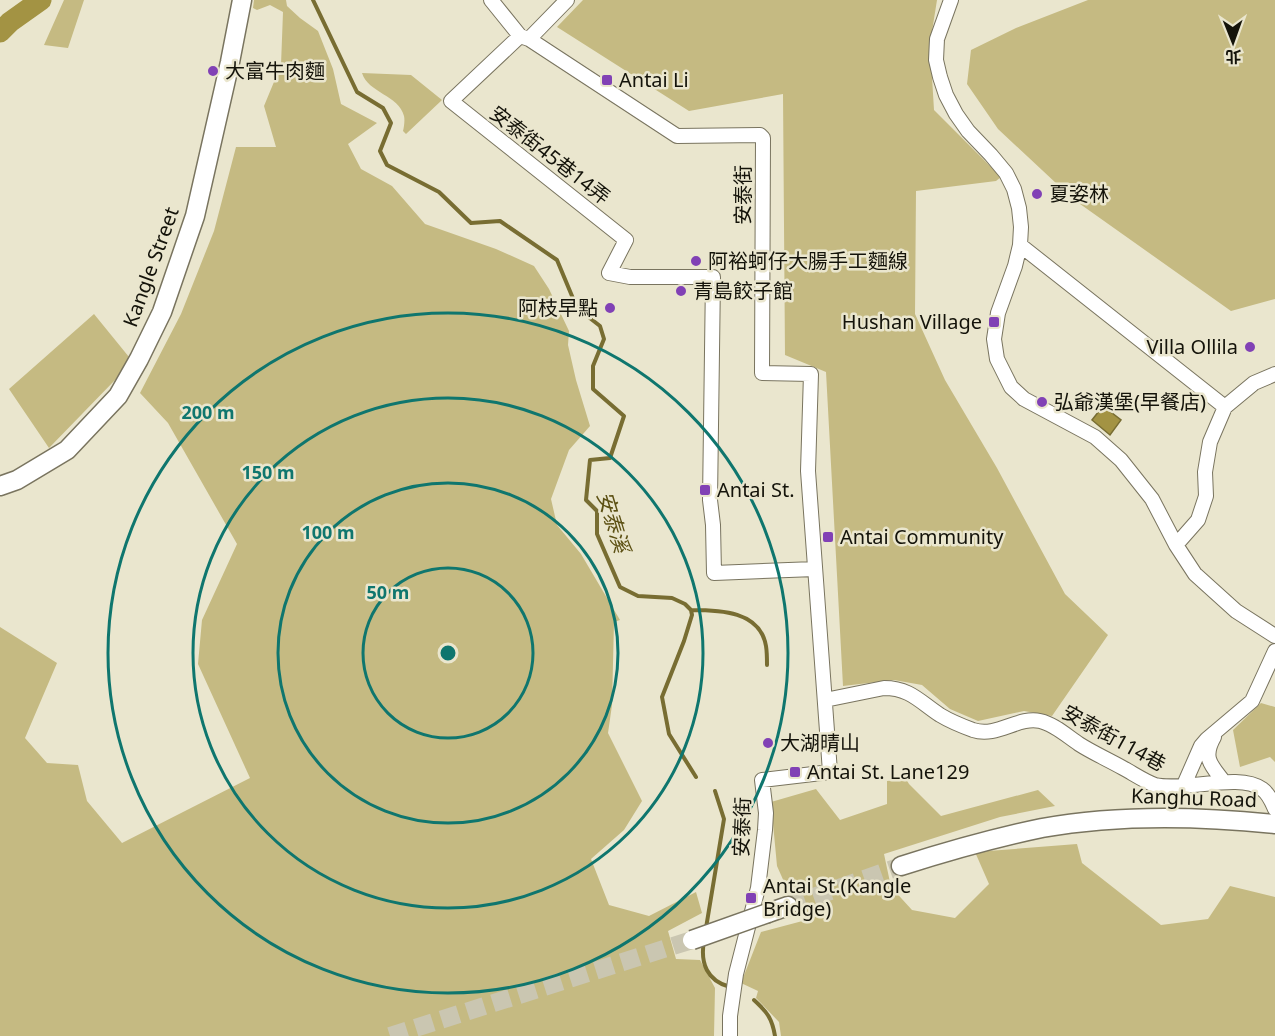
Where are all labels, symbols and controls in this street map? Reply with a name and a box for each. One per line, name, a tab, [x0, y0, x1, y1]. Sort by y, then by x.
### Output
north arrow	[1203, 12, 1263, 72]
text: 北	[1225, 46, 1241, 68]
place label: 大富牛肉麵	[225, 57, 325, 84]
marker: 大富牛肉麵	[206, 64, 220, 78]
place label: Antai Li	[619, 66, 689, 93]
marker: Antai Li	[600, 73, 614, 87]
street label: 安泰街45巷14弄	[485, 99, 616, 210]
street label: 安泰街	[729, 165, 756, 225]
place label: 夏姿林	[1049, 180, 1109, 207]
marker: 夏姿林	[1030, 187, 1044, 201]
street label: Kangle Street	[116, 203, 185, 331]
place label: 阿裕蚵仔大腸手工麵線	[708, 247, 908, 274]
marker: 阿裕蚵仔大腸手工麵線	[689, 254, 703, 268]
place label: 青島餃子館	[693, 277, 793, 304]
marker: 青島餃子館	[674, 284, 688, 298]
place label: 阿枝早點	[518, 294, 598, 321]
marker: 阿枝早點	[603, 301, 617, 315]
place label: Hushan Village	[842, 308, 982, 335]
marker: Hushan Village	[987, 315, 1001, 329]
place label: Villa Ollila	[1147, 333, 1238, 360]
marker: Villa Ollila	[1243, 340, 1257, 354]
place label: 弘爺漢堡(早餐店)	[1054, 388, 1206, 415]
marker: 弘爺漢堡(早餐店)	[1035, 395, 1049, 409]
text: 200 m	[181, 400, 235, 424]
text: 150 m	[241, 460, 295, 484]
place label: Antai St.	[717, 476, 795, 503]
marker: Antai St.	[698, 483, 712, 497]
water label: 安泰溪	[591, 487, 637, 559]
text: 100 m	[301, 520, 355, 544]
place label: Antai Community	[840, 523, 1004, 550]
marker: Antai Community	[821, 530, 835, 544]
text: 50 m	[367, 580, 409, 604]
centre of rings	[438, 643, 458, 663]
street label: 安泰街114巷	[1058, 698, 1171, 777]
place label: 大湖晴山	[780, 729, 860, 756]
marker: 大湖晴山	[761, 736, 775, 750]
place label: Antai St. Lane129	[807, 758, 969, 785]
marker: Antai St. Lane129	[788, 765, 802, 779]
street label: Kanghu Road	[1130, 782, 1258, 813]
street label: 安泰街	[727, 797, 756, 857]
place label: Antai St.(Kangle Bridge)	[763, 872, 911, 922]
marker: Antai St.(Kangle Bridge)	[744, 891, 758, 905]

